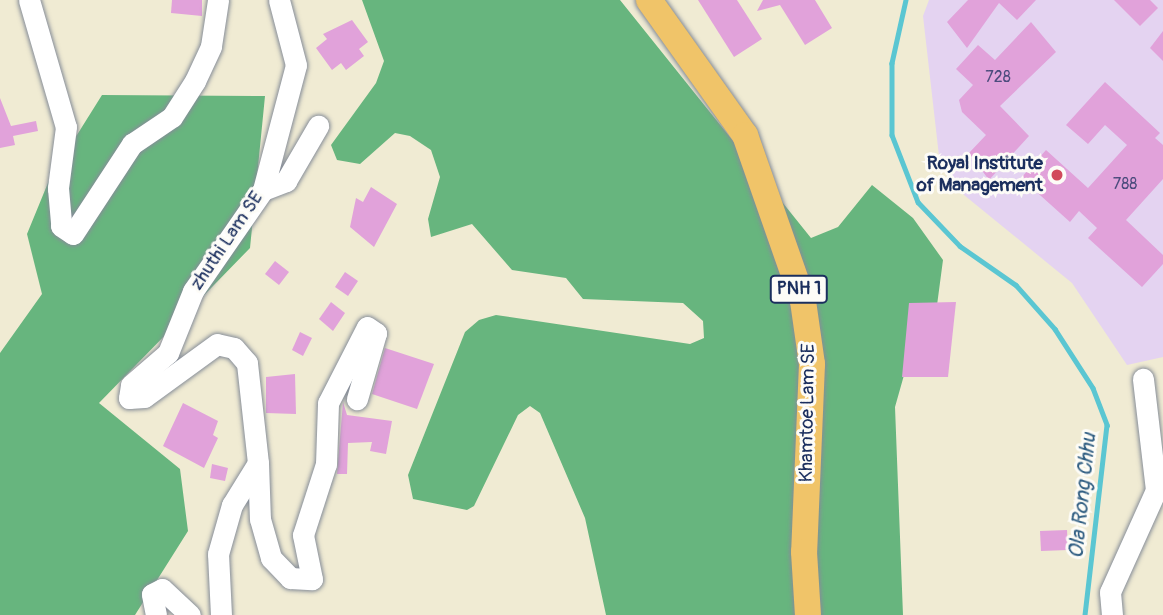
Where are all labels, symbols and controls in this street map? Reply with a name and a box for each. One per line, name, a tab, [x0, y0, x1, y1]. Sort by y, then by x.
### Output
house number: 728	[985, 67, 1011, 87]
place label: Royal Institute of Management	[917, 153, 1043, 197]
marker: Royal Institute of Management	[1049, 167, 1065, 183]
house number: 788	[1113, 174, 1137, 194]
street label: zhuthi Lam SE	[186, 187, 268, 295]
road number: PNH 1	[769, 274, 829, 304]
street label: Khamtoe Lam SE	[795, 343, 821, 483]
water label: Ola Rong Chhu	[1064, 432, 1102, 560]

